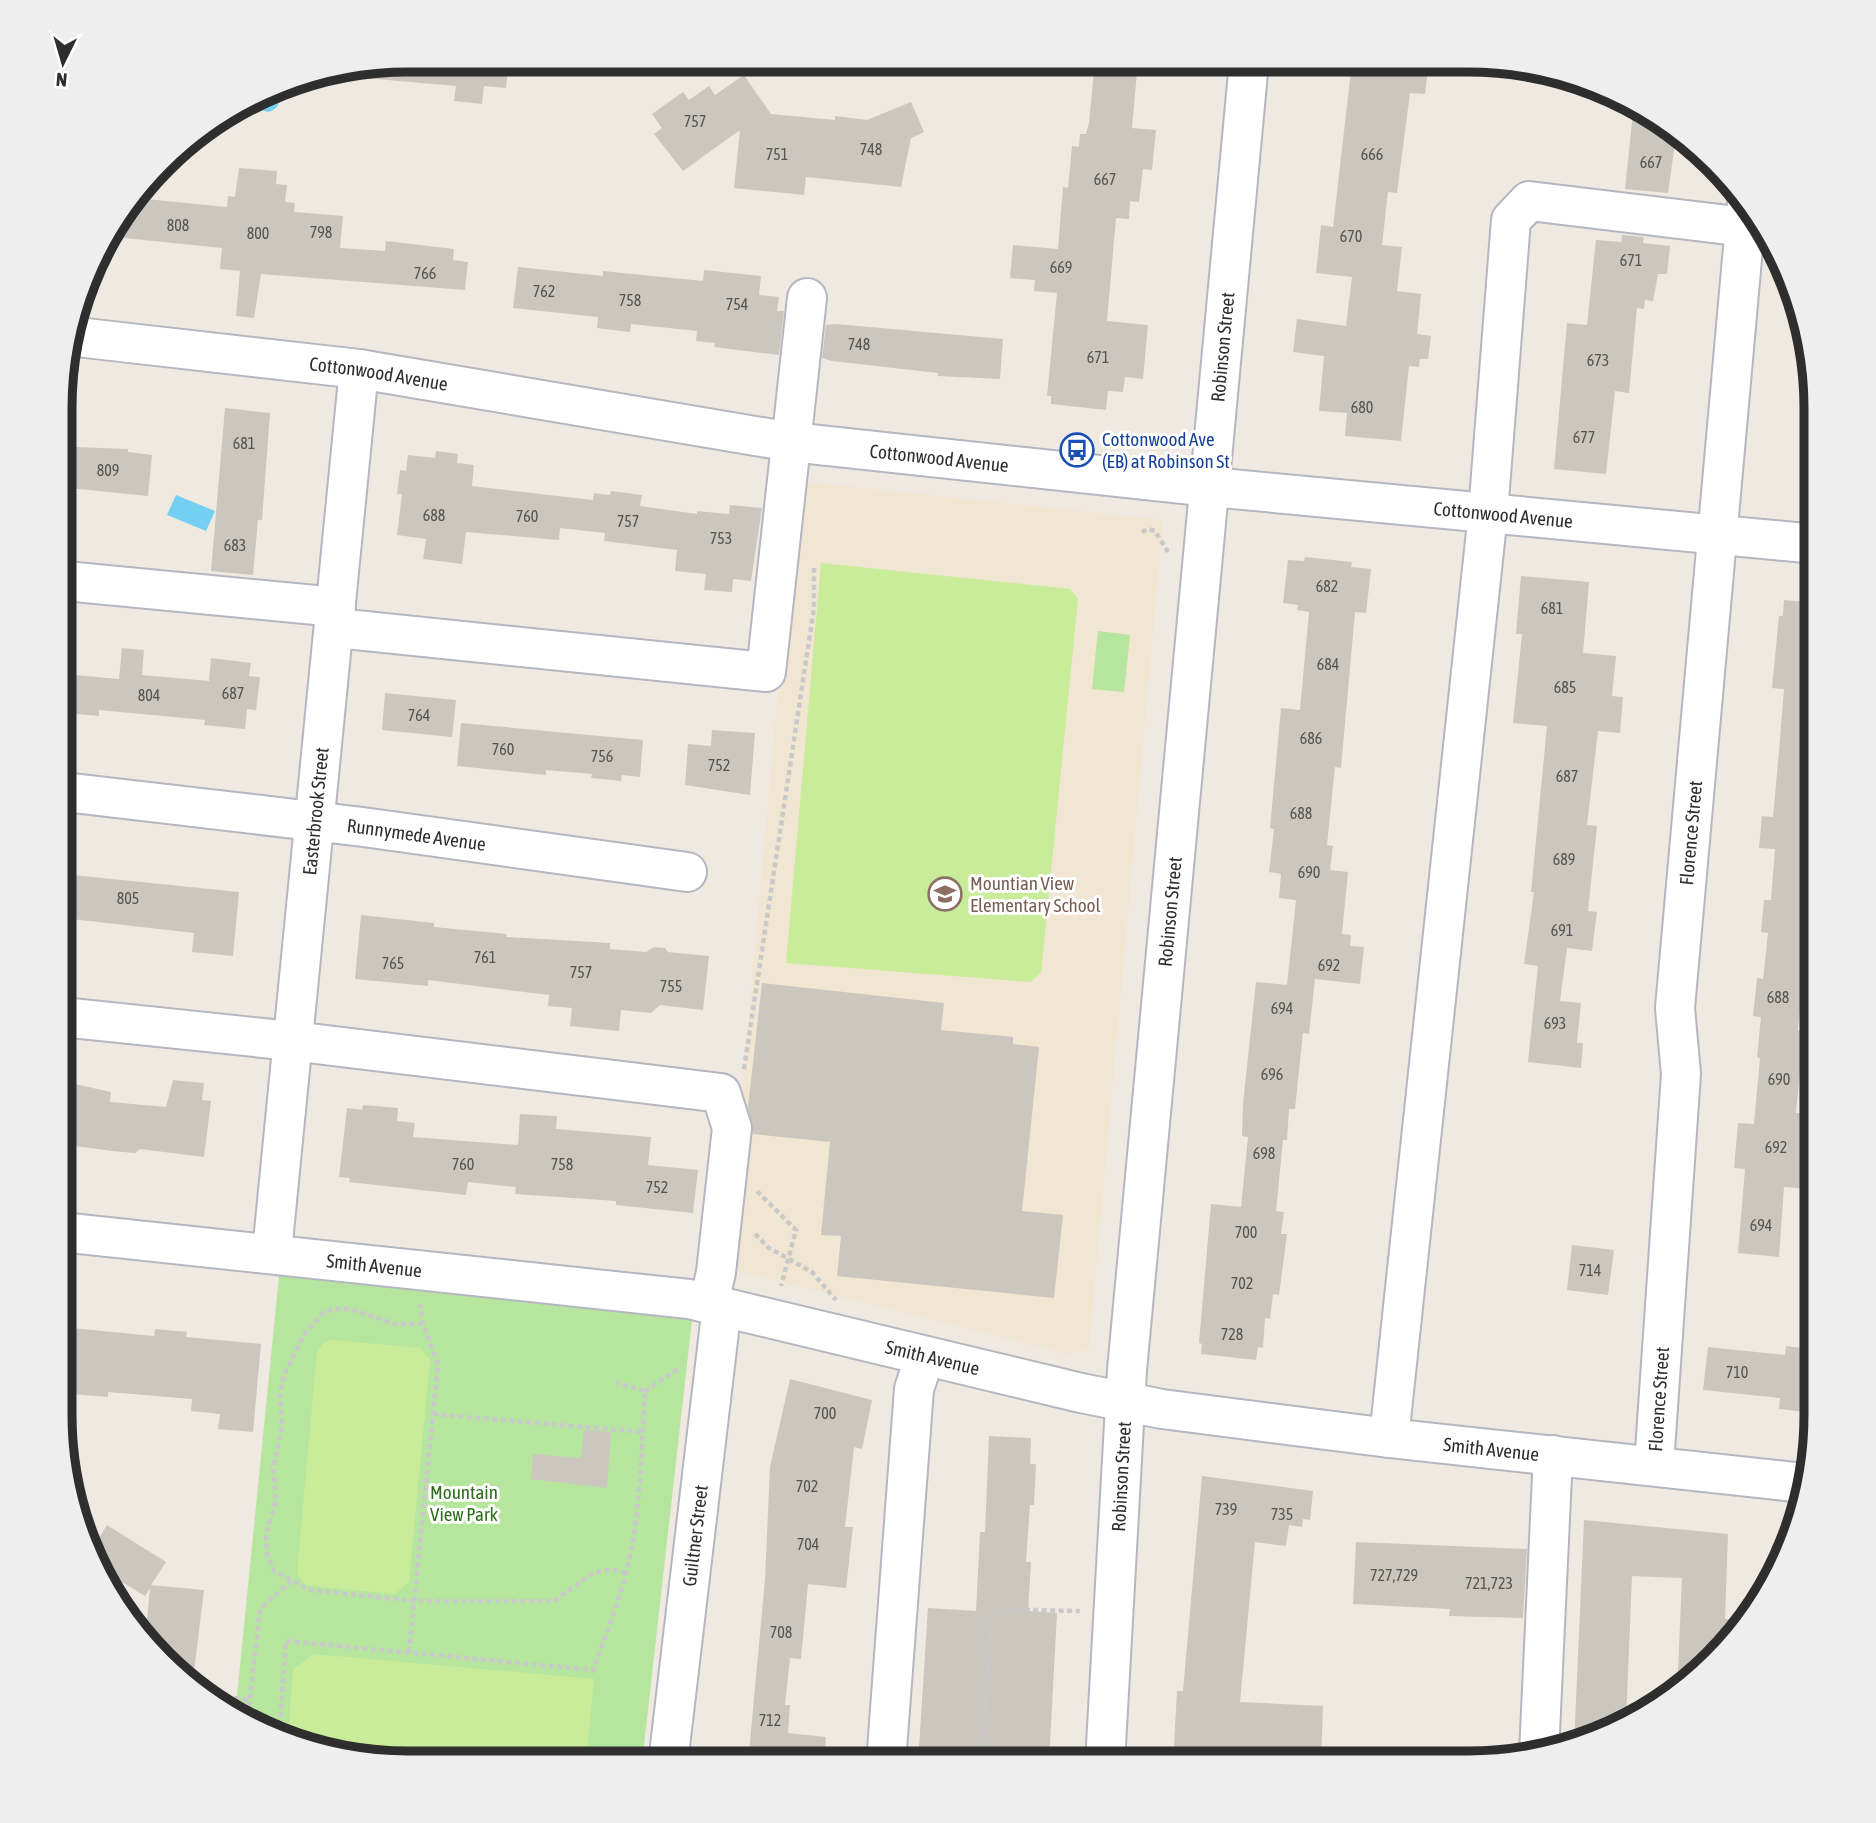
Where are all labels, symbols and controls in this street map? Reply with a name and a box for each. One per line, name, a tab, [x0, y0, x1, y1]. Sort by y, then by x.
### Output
north arrow	[28, 28, 98, 98]
text: N	[55, 68, 68, 91]
house number: 757	[684, 112, 706, 130]
house number: 748	[860, 140, 882, 158]
house number: 751	[766, 145, 788, 163]
house number: 666	[1361, 145, 1383, 163]
house number: 667	[1640, 153, 1662, 171]
house number: 667	[1094, 170, 1116, 188]
house number: 808	[167, 216, 189, 234]
house number: 798	[310, 223, 332, 241]
house number: 800	[247, 224, 269, 242]
house number: 670	[1340, 227, 1362, 245]
house number: 671	[1620, 251, 1642, 269]
house number: 669	[1050, 258, 1072, 276]
house number: 766	[414, 264, 436, 282]
house number: 762	[533, 282, 555, 300]
house number: 758	[619, 291, 641, 309]
street label: Robinson Street	[1206, 291, 1238, 403]
house number: 754	[726, 295, 748, 313]
house number: 748	[848, 335, 870, 353]
house number: 671	[1087, 348, 1109, 366]
house number: 673	[1587, 351, 1609, 369]
street label: Cottonwood Avenue	[308, 352, 450, 395]
house number: 680	[1351, 398, 1373, 416]
place label: Cottonwood Ave (EB) at Robinson St	[1102, 428, 1230, 472]
house number: 677	[1573, 428, 1595, 446]
bus stop icon: Cottonwood Ave (EB) at Robinson St	[1058, 431, 1096, 469]
house number: 681	[233, 434, 255, 452]
street label: Cottonwood Avenue	[869, 439, 1010, 476]
house number: 809	[97, 461, 119, 479]
street label: Cottonwood Avenue	[1433, 497, 1574, 532]
house number: 688	[423, 506, 445, 524]
house number: 760	[516, 507, 538, 525]
house number: 757	[617, 512, 639, 530]
house number: 753	[710, 529, 732, 547]
house number: 683	[224, 536, 246, 554]
house number: 682	[1316, 577, 1338, 595]
house number: 681	[1541, 599, 1563, 617]
house number: 684	[1317, 655, 1339, 673]
house number: 685	[1554, 678, 1576, 696]
house number: 687	[222, 684, 244, 702]
house number: 804	[138, 686, 160, 704]
house number: 764	[408, 706, 430, 724]
house number: 686	[1300, 729, 1322, 747]
house number: 760	[492, 740, 514, 758]
street label: Easterbrook Street	[298, 746, 333, 876]
house number: 756	[591, 747, 613, 765]
house number: 752	[708, 756, 730, 774]
house number: 687	[1556, 767, 1578, 785]
street label: Florence Street	[1675, 780, 1706, 886]
house number: 688	[1290, 804, 1312, 822]
street label: Runnymede Avenue	[346, 814, 487, 855]
house number: 689	[1553, 850, 1575, 868]
street label: Robinson Street	[1154, 856, 1186, 968]
house number: 690	[1298, 863, 1320, 881]
place label: Mountian View Elementary School	[970, 872, 1101, 916]
school or university icon: Mountian View Elementary School	[926, 875, 964, 913]
house number: 805	[117, 889, 139, 907]
house number: 691	[1551, 921, 1573, 939]
house number: 761	[474, 948, 496, 966]
house number: 765	[382, 954, 404, 972]
house number: 692	[1318, 956, 1340, 974]
house number: 757	[570, 963, 592, 981]
house number: 755	[660, 977, 682, 995]
house number: 688	[1767, 988, 1789, 1006]
house number: 694	[1271, 999, 1293, 1017]
house number: 693	[1544, 1014, 1566, 1032]
house number: 696	[1261, 1065, 1283, 1083]
house number: 690	[1768, 1070, 1790, 1088]
house number: 692	[1765, 1138, 1787, 1156]
house number: 698	[1253, 1144, 1275, 1162]
house number: 760	[452, 1155, 474, 1173]
house number: 758	[551, 1155, 573, 1173]
house number: 752	[646, 1178, 668, 1196]
house number: 694	[1750, 1216, 1772, 1234]
house number: 700	[1235, 1223, 1257, 1241]
street label: Smith Avenue	[325, 1249, 423, 1281]
house number: 714	[1579, 1261, 1601, 1279]
house number: 702	[1231, 1274, 1253, 1292]
house number: 728	[1221, 1325, 1243, 1343]
street label: Smith Avenue	[883, 1336, 982, 1379]
street label: Florence Street	[1644, 1346, 1673, 1452]
house number: 710	[1726, 1363, 1748, 1381]
house number: 700	[814, 1404, 836, 1422]
street label: Robinson Street	[1107, 1421, 1135, 1532]
street label: Smith Avenue	[1442, 1433, 1540, 1465]
house number: 702	[796, 1477, 818, 1495]
park label: Mountain View Park	[430, 1481, 499, 1525]
street label: Guiltner Street	[678, 1484, 712, 1588]
house number: 739	[1215, 1500, 1237, 1518]
house number: 735	[1271, 1505, 1293, 1523]
house number: 704	[797, 1535, 819, 1553]
house number: 727,729	[1370, 1566, 1418, 1584]
house number: 721,723	[1465, 1574, 1513, 1592]
house number: 708	[770, 1623, 792, 1641]
house number: 712	[759, 1711, 781, 1729]

